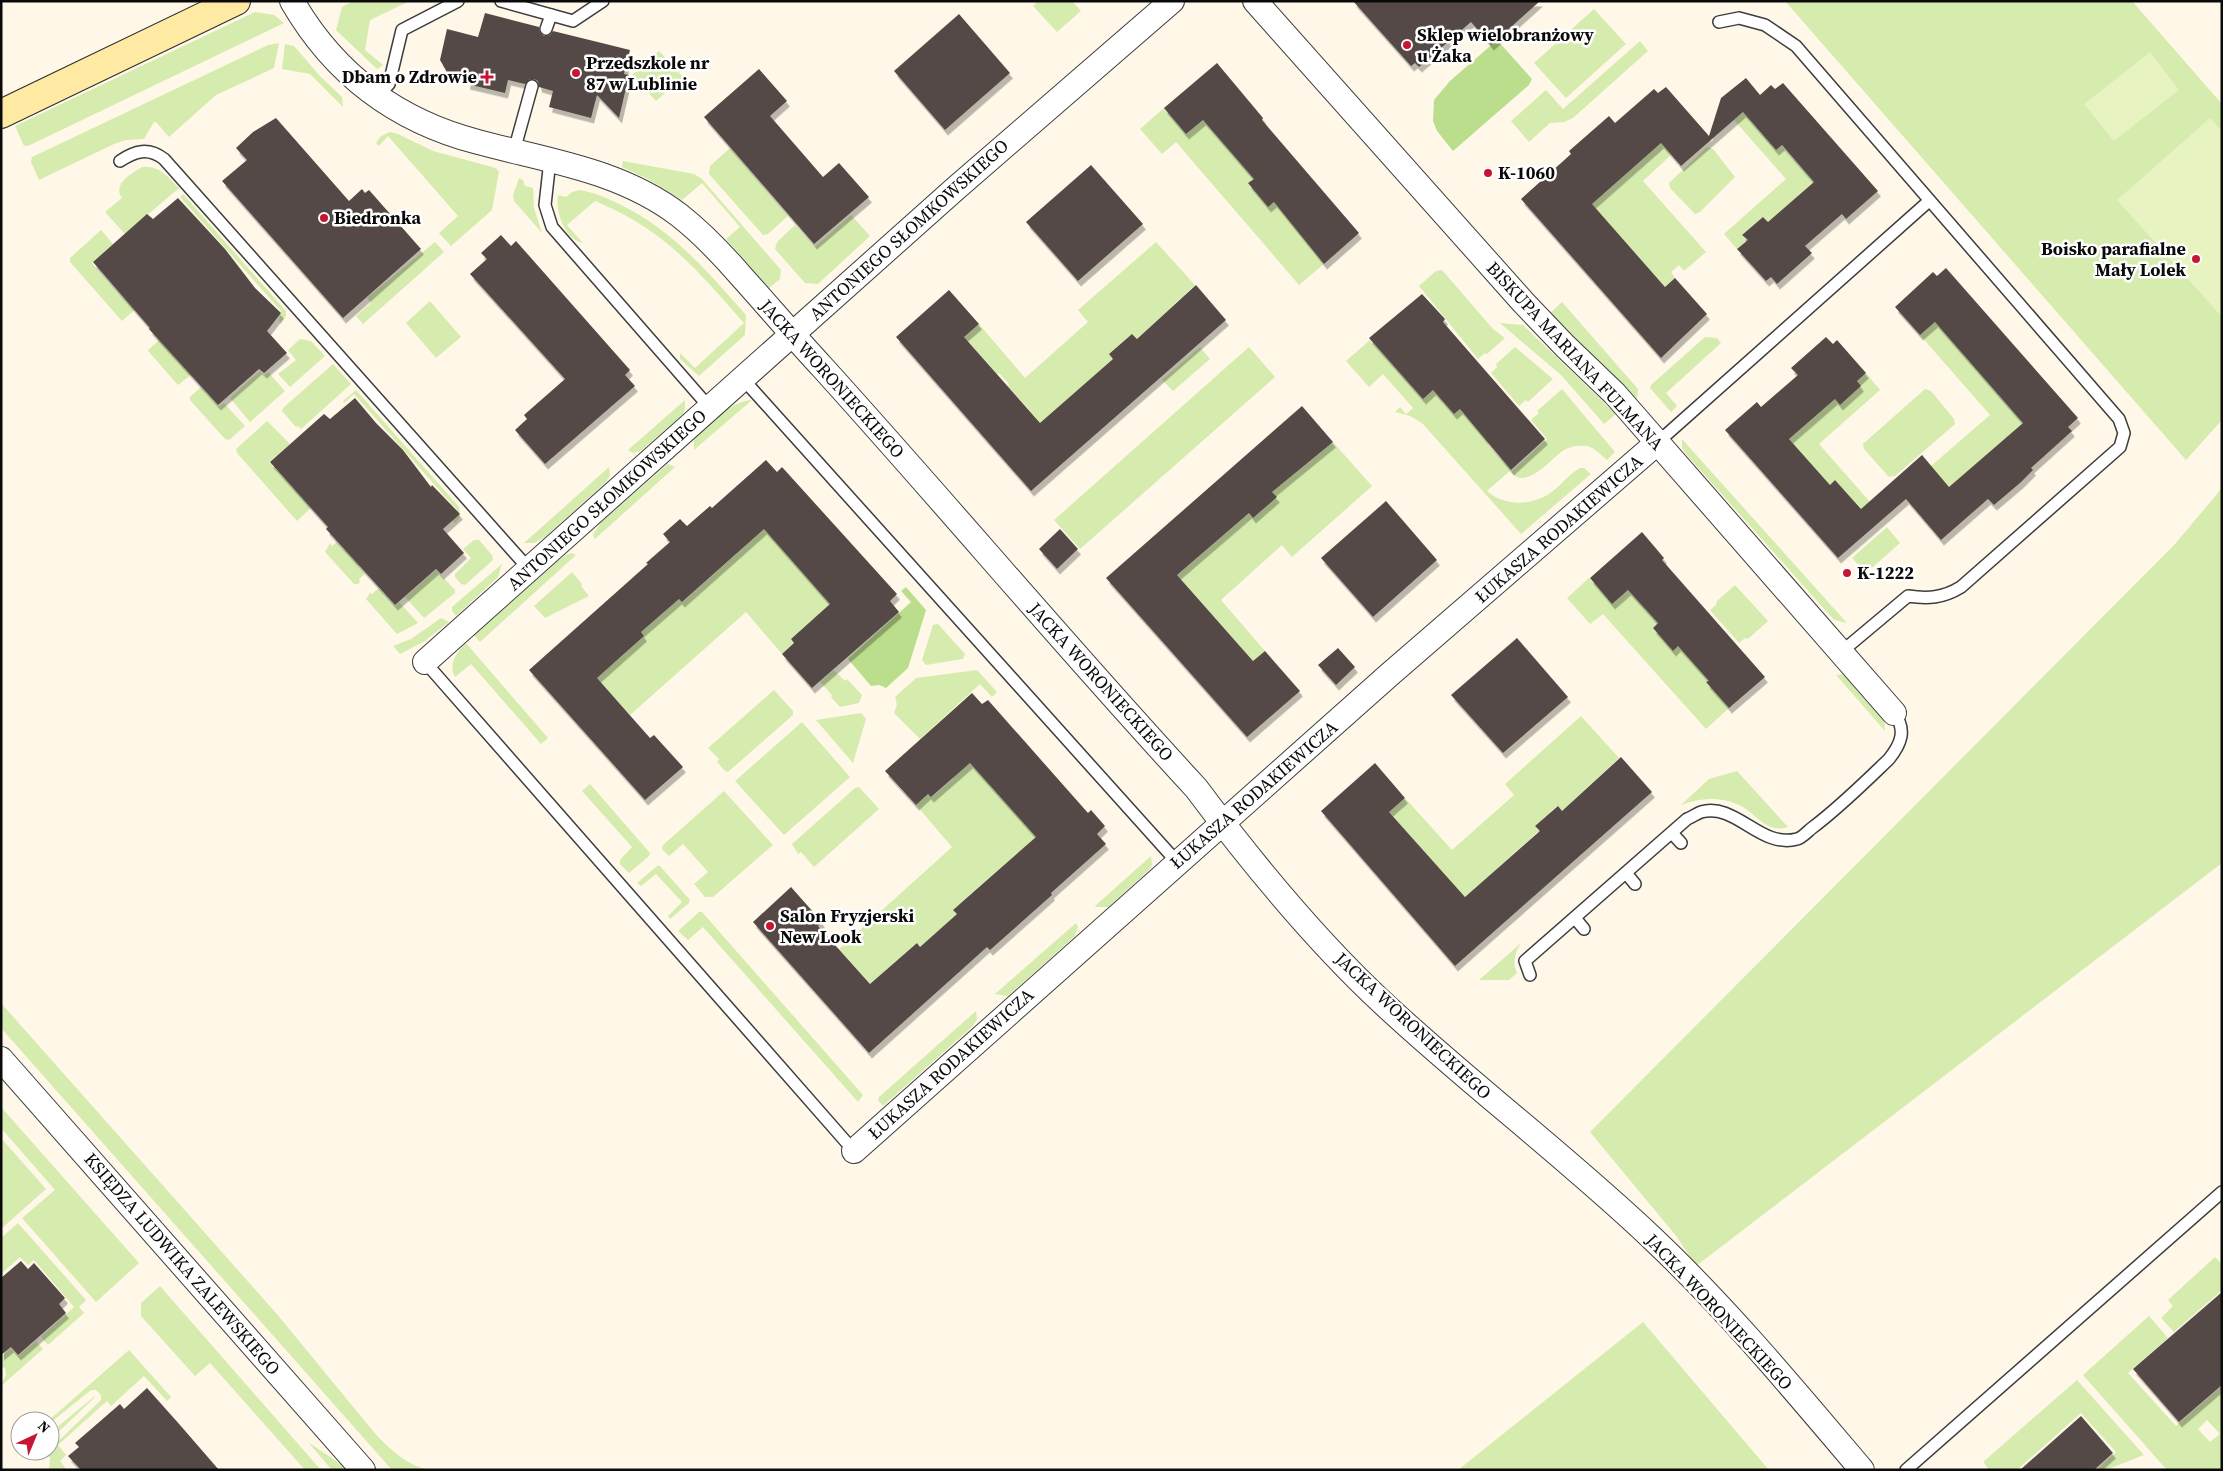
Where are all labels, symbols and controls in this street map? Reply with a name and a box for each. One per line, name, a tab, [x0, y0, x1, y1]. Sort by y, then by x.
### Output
place label: Sklep wielobranżowy u Żaka	[1417, 22, 1594, 68]
marker: Sklep wielobranżowy u Żaka	[1401, 39, 1413, 51]
place label: Przedszkole nr 87 w Lublinie	[586, 50, 710, 96]
place label: Dbam o Zdrowie	[342, 64, 477, 89]
marker: Przedszkole nr 87 w Lublinie	[570, 67, 582, 79]
marker: Dbam o Zdrowie	[481, 71, 493, 83]
street label: ANTONIEGO SŁOMKOWSKIEGO	[804, 133, 1014, 326]
place label: K-1060	[1498, 160, 1555, 185]
marker: K-1060	[1482, 167, 1494, 179]
place label: Biedronka	[334, 205, 421, 230]
marker: Biedronka	[318, 212, 330, 224]
place label: Boisko parafialne Mały Lolek	[2041, 236, 2186, 282]
marker: Boisko parafialne Mały Lolek	[2190, 253, 2202, 265]
street label: BISKUPA MARIANA FULMANA	[1481, 256, 1670, 456]
street label: JACKA WORONIECKIEGO	[754, 293, 910, 463]
street label: ANTONIEGO SŁOMKOWSKIEGO	[502, 403, 712, 596]
street label: ŁUKASZA RODAKIEWICZA	[1469, 449, 1648, 609]
place label: K-1222	[1857, 560, 1914, 585]
marker: K-1222	[1841, 567, 1853, 579]
street label: JACKA WORONIECKIEGO	[1023, 596, 1179, 766]
street label: ŁUKASZA RODAKIEWICZA	[1164, 715, 1343, 875]
place label: Salon Fryzjerski New Look	[780, 903, 914, 949]
marker: Salon Fryzjerski New Look	[764, 920, 776, 932]
street label: JACKA WORONIECKIEGO	[1329, 946, 1497, 1105]
street label: ŁUKASZA RODAKIEWICZA	[862, 982, 1039, 1145]
street label: KSIĘDZA LUDWIKA ZALEWSKIEGO	[79, 1147, 286, 1380]
street label: JACKA WORONIECKIEGO	[1639, 1227, 1799, 1395]
north arrow	[10, 1411, 60, 1461]
text: N	[33, 1416, 55, 1437]

